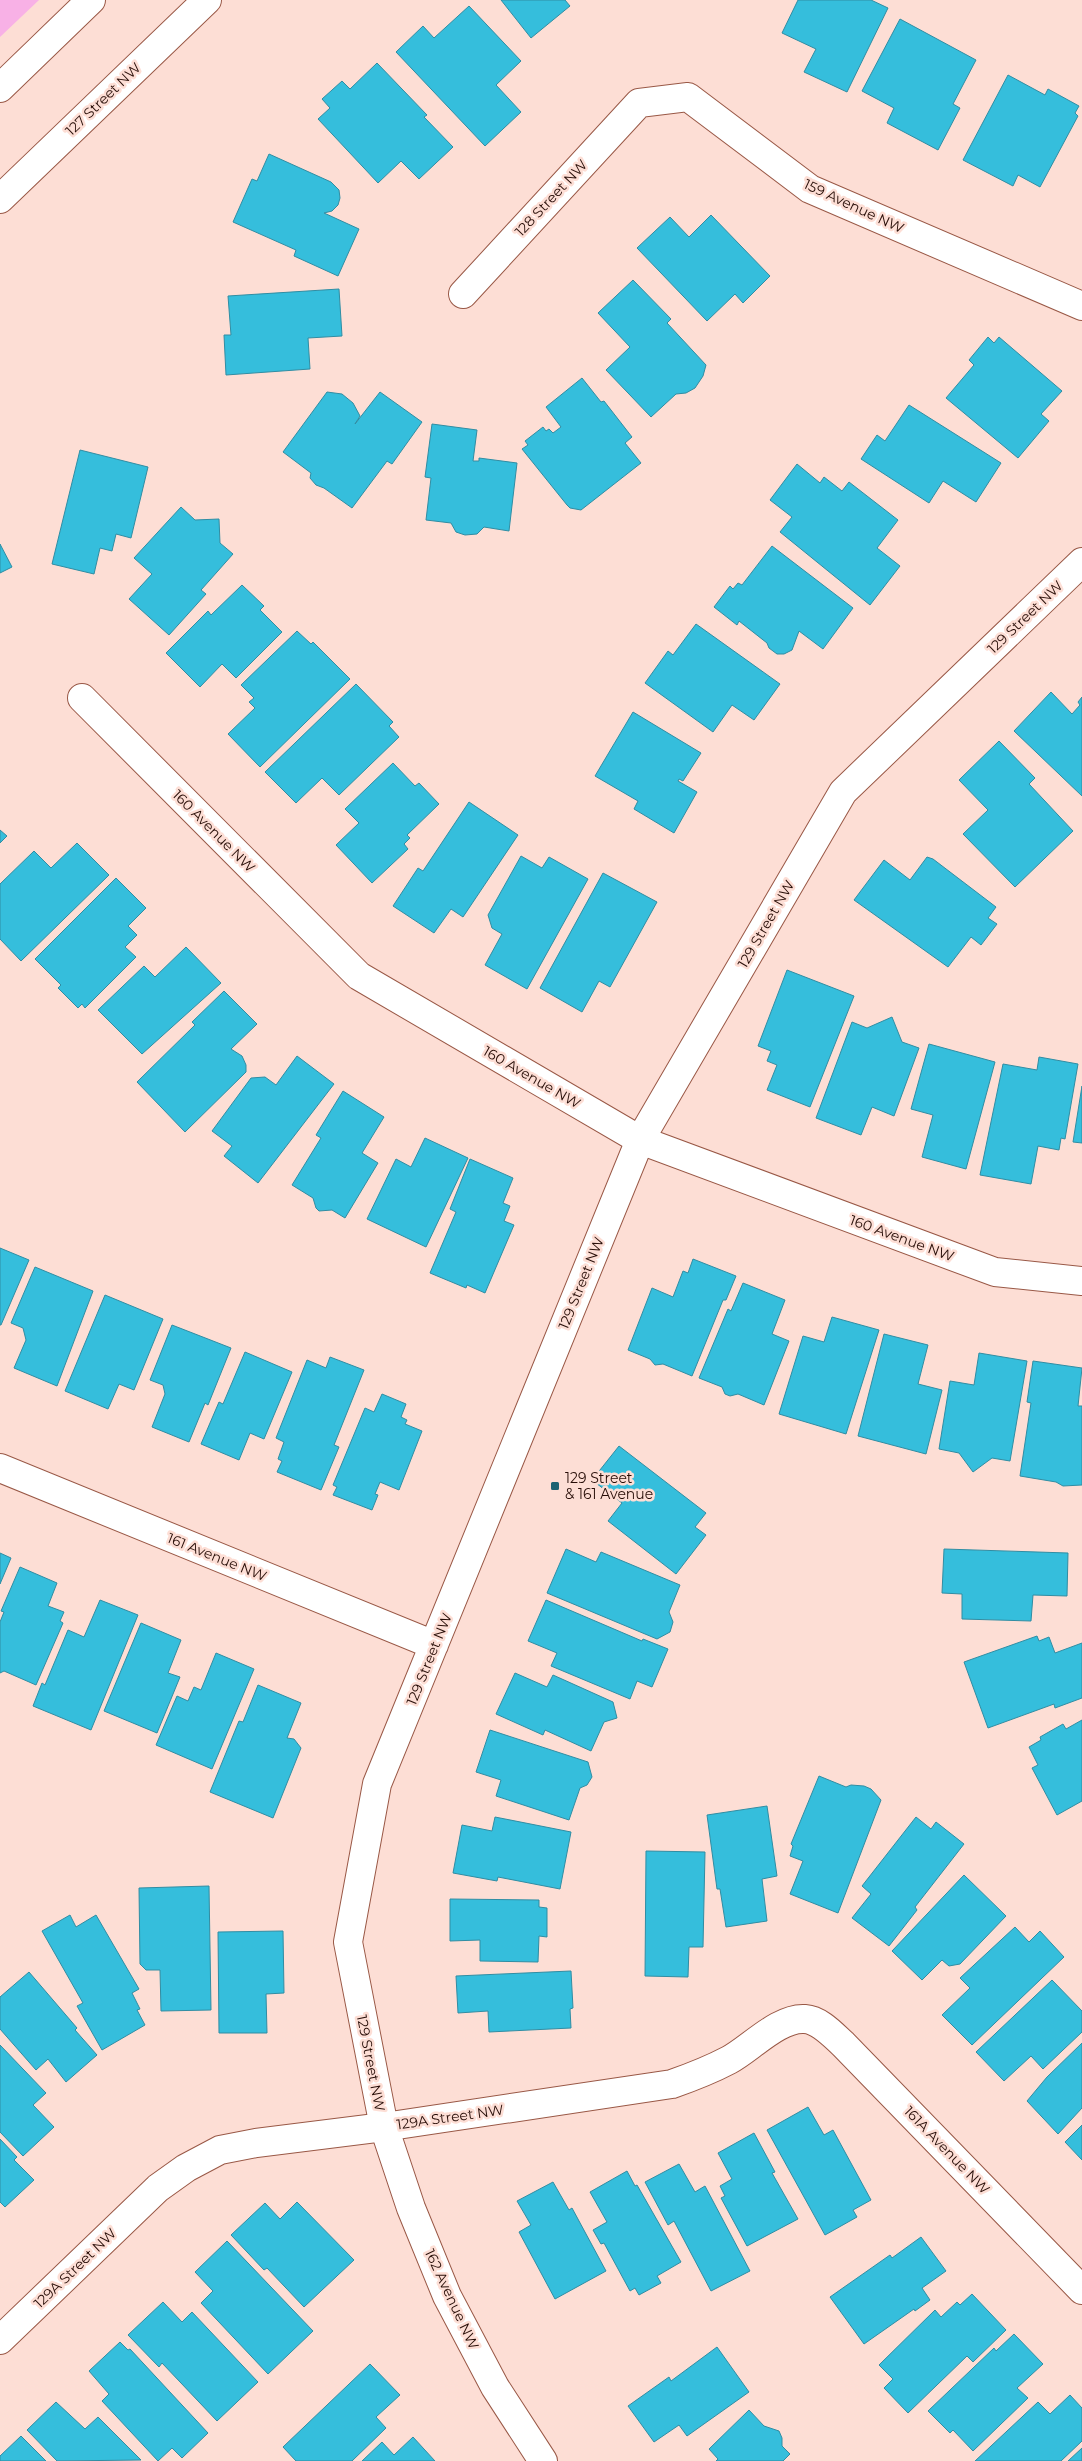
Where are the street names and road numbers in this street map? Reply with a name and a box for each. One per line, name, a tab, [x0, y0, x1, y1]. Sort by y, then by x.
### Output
street label: 127 Street NW	[62, 58, 145, 139]
street label: 128 Street NW	[511, 156, 591, 240]
street label: 159 Avenue NW	[801, 175, 907, 237]
street label: 129 Street NW	[984, 576, 1067, 657]
street label: 160 Avenue NW	[169, 786, 259, 876]
street label: 129 Street NW	[734, 877, 798, 971]
street label: 160 Avenue NW	[480, 1042, 584, 1112]
street label: 160 Avenue NW	[847, 1211, 957, 1265]
street label: 129 Street NW	[554, 1234, 608, 1332]
street label: 161 Avenue NW	[165, 1529, 270, 1585]
street label: 129 Street NW	[402, 1610, 456, 1708]
street label: 129 Street NW	[353, 2013, 389, 2113]
street label: 129A Street NW	[395, 2101, 505, 2133]
street label: 161A Avenue NW	[900, 2102, 994, 2198]
street label: 129A Street NW	[30, 2224, 120, 2312]
street label: 162 Avenue NW	[421, 2246, 483, 2352]

